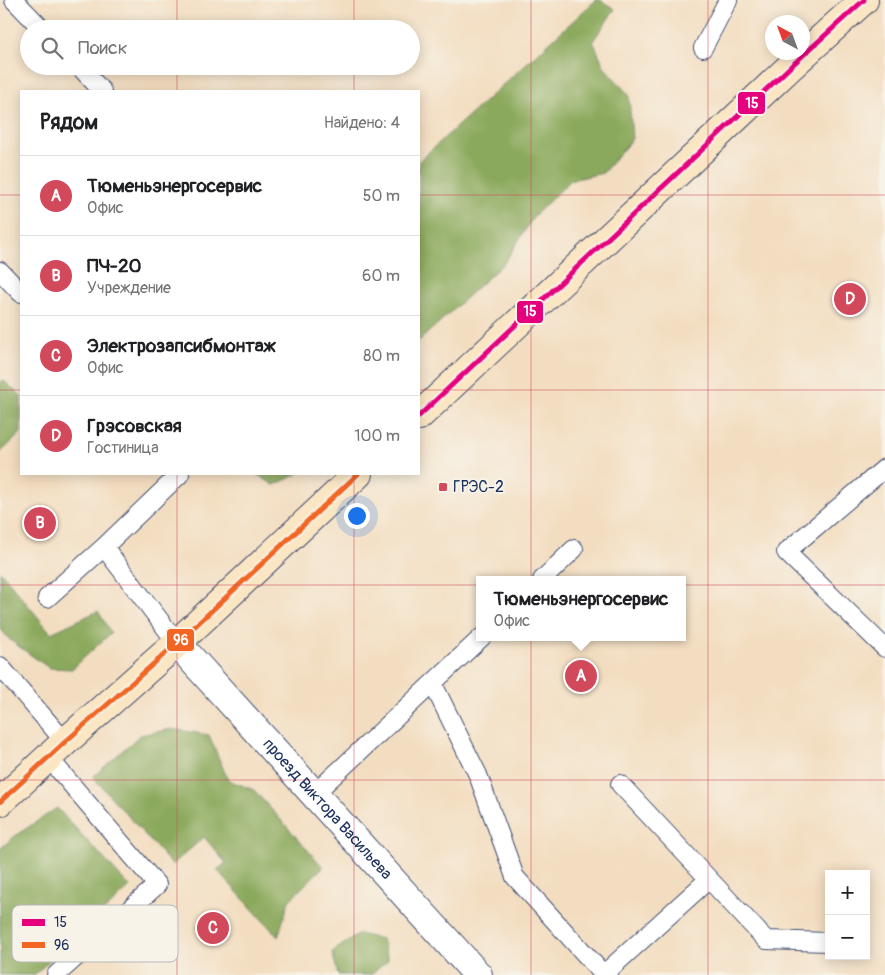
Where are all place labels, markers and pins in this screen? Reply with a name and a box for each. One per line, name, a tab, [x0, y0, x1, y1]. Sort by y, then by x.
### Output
pin: D	[834, 280, 866, 318]
place label: ГРЭС-2	[453, 477, 504, 497]
marker: ГРЭС-2	[437, 481, 449, 493]
pin: B	[24, 504, 56, 542]
pin: A	[565, 657, 597, 695]
pin: C	[197, 909, 229, 947]

